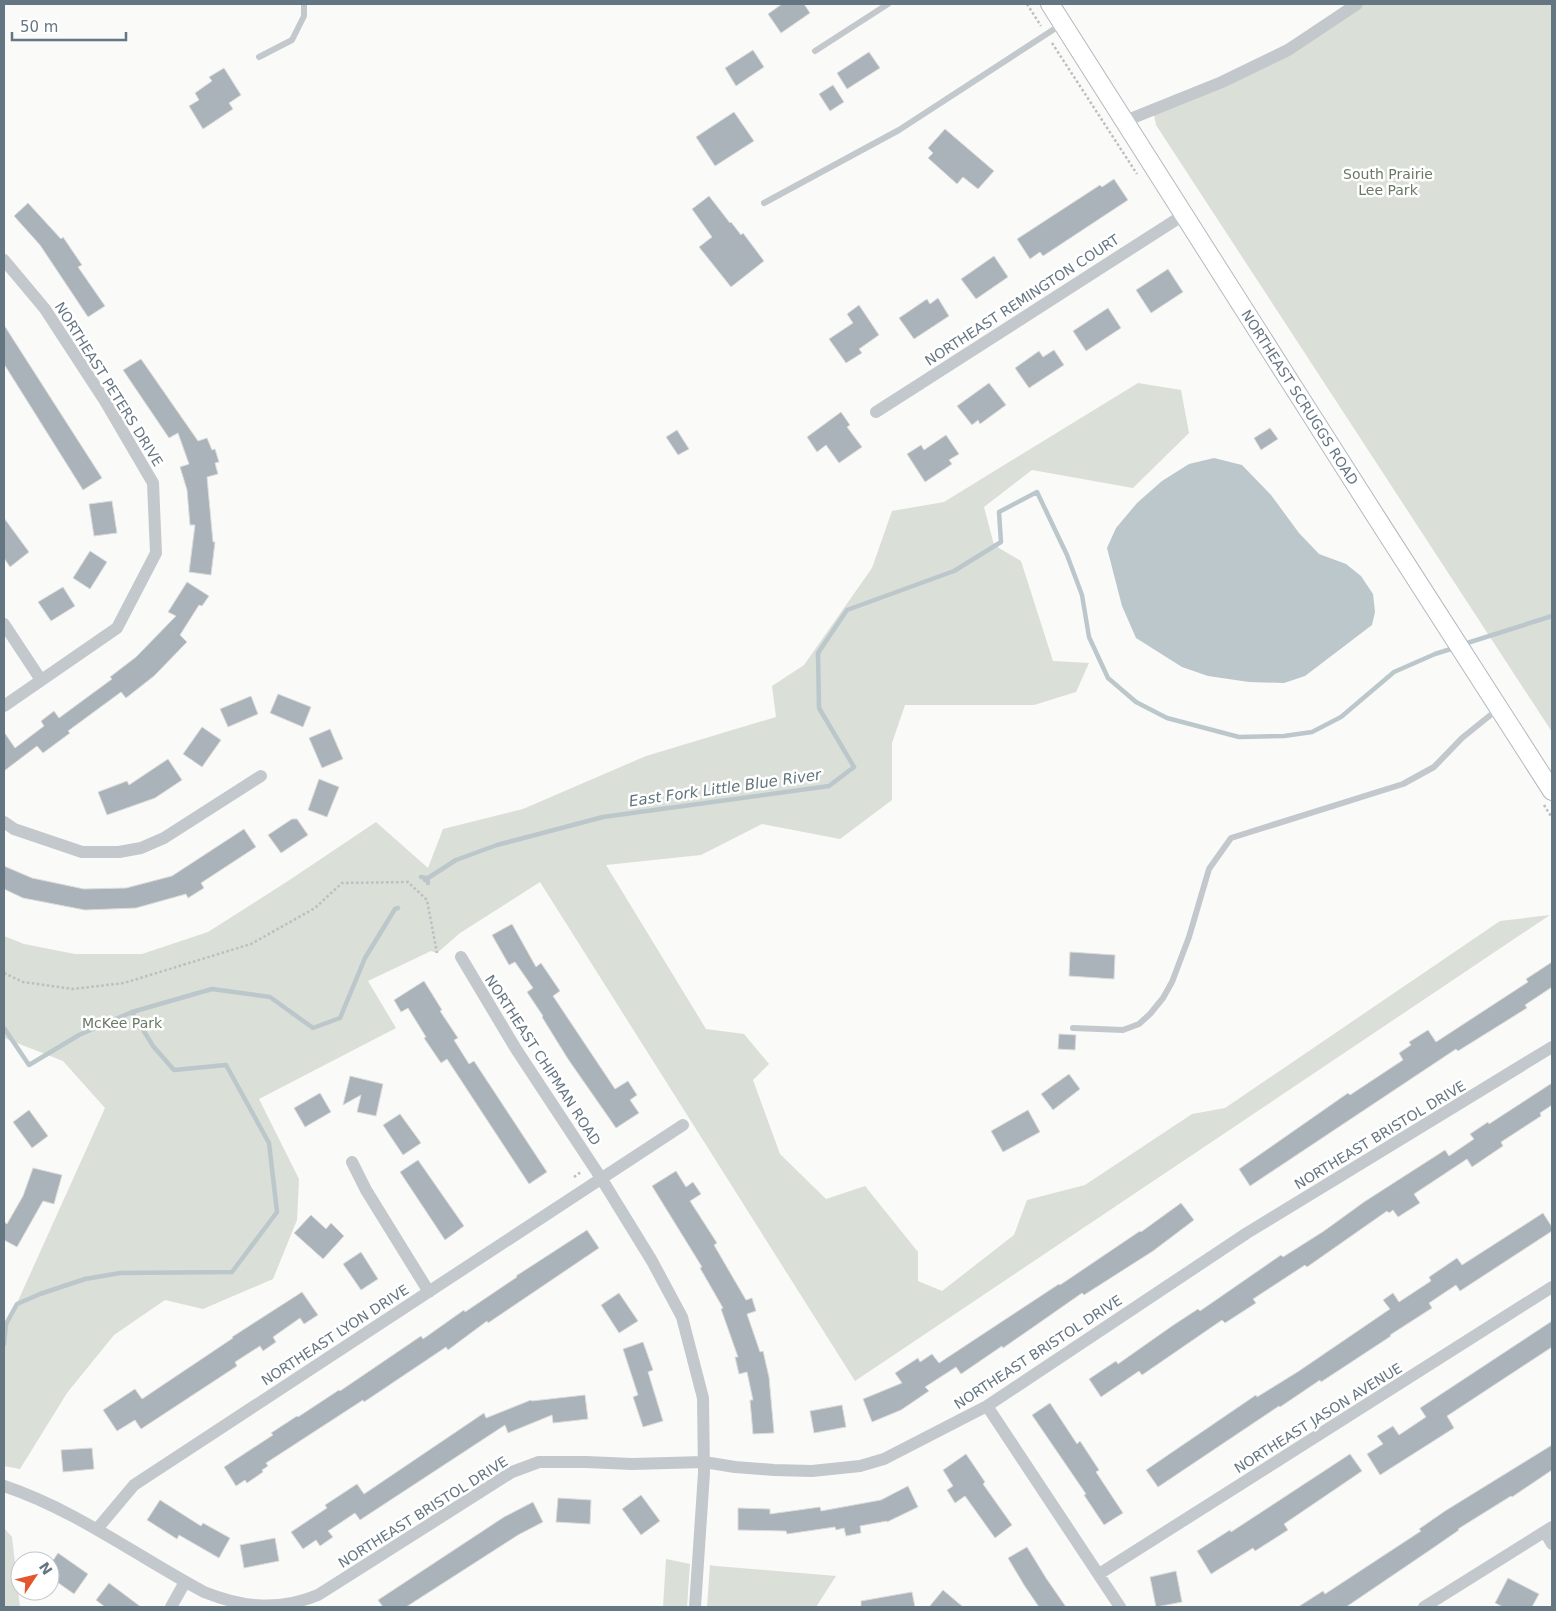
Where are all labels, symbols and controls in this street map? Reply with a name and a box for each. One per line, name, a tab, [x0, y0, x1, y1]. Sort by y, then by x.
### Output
scale bar	[12, 10, 126, 42]
text: 50 m	[20, 18, 58, 36]
park label: South Prairie Lee Park	[1343, 166, 1433, 198]
street label: NORTHEAST REMINGTON COURT	[922, 231, 1122, 369]
street label: NORTHEAST PETERS DRIVE	[52, 299, 166, 469]
street label: NORTHEAST SCRUGGS ROAD	[1238, 307, 1361, 488]
water label: East Fork Little Blue River	[628, 765, 823, 810]
street label: NORTHEAST CHIPMAN ROAD	[482, 972, 604, 1148]
park label: McKee Park	[82, 1015, 163, 1031]
street label: NORTHEAST BRISTOL DRIVE	[1292, 1077, 1468, 1193]
street label: NORTHEAST LYON DRIVE	[258, 1281, 412, 1389]
street label: NORTHEAST BRISTOL DRIVE	[951, 1292, 1125, 1412]
street label: NORTHEAST JASON AVENUE	[1231, 1360, 1405, 1476]
street label: NORTHEAST BRISTOL DRIVE	[335, 1453, 511, 1571]
north arrow	[10, 1551, 60, 1601]
text: N	[36, 1559, 56, 1578]

